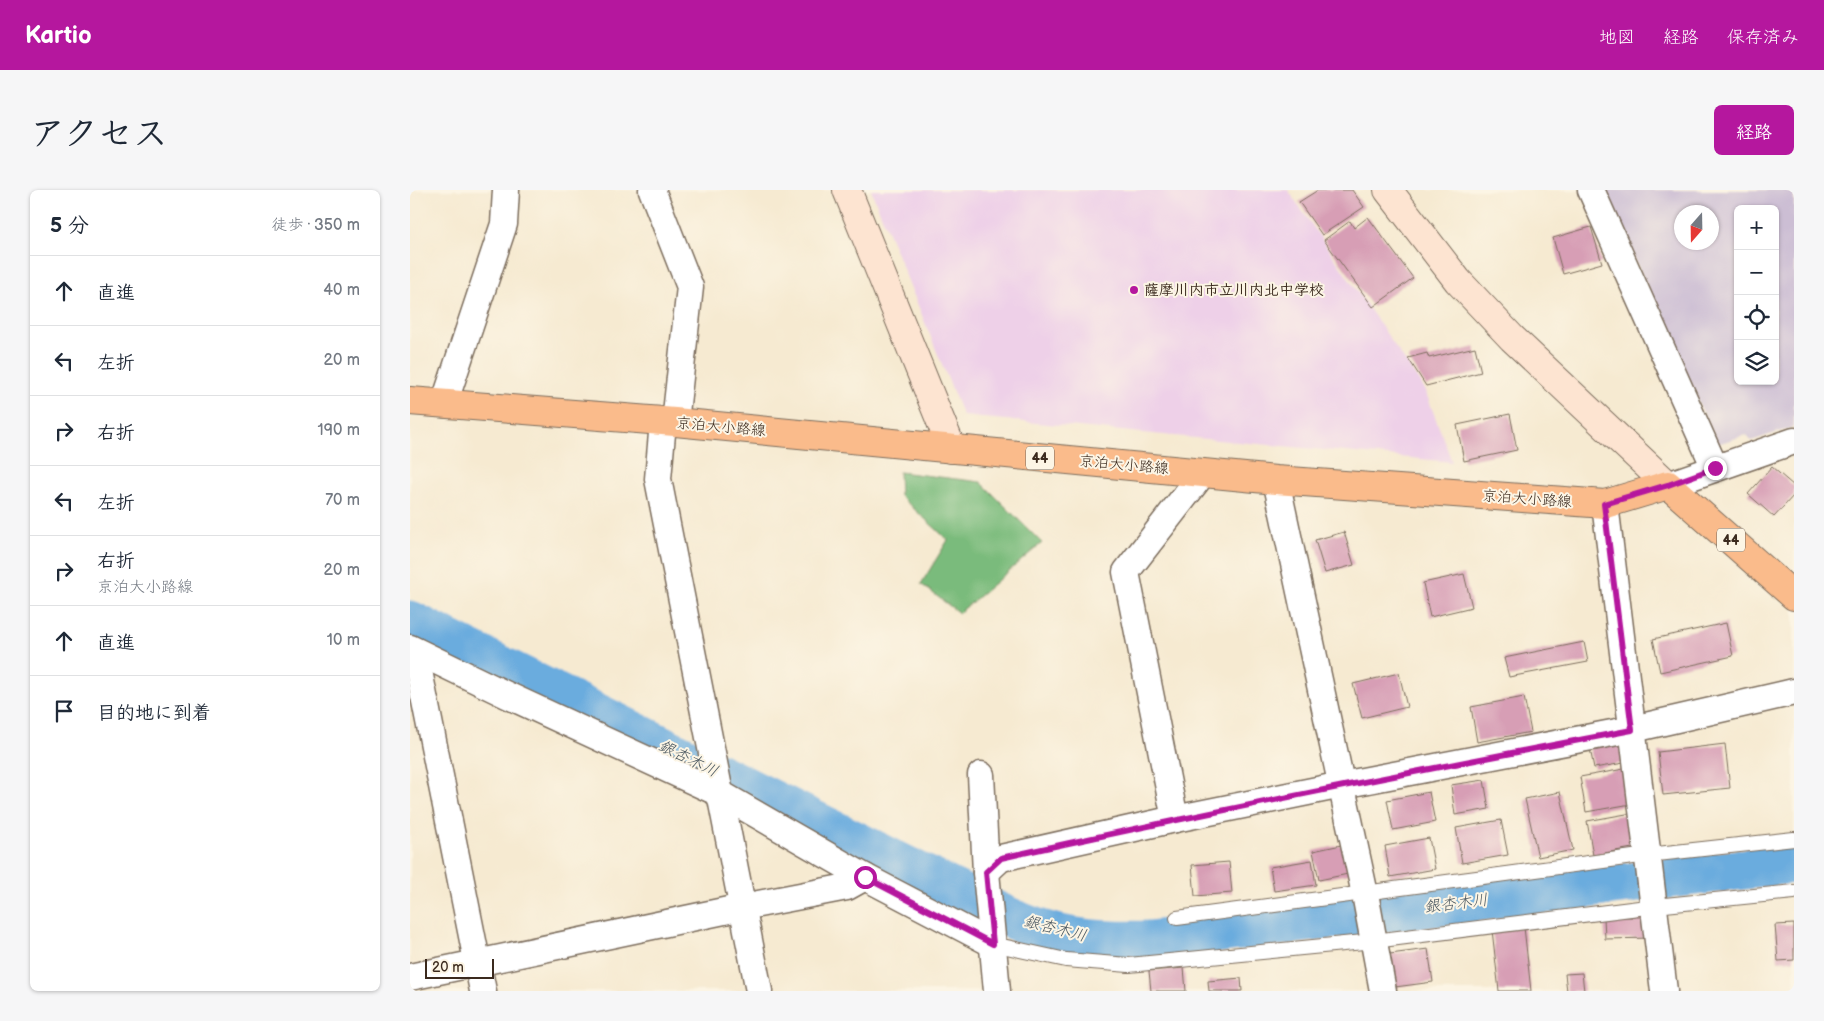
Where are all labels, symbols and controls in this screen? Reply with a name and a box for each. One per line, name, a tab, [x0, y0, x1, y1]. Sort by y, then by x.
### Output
text: Kartio	[25, 21, 92, 50]
text: 地図	[1599, 27, 1635, 48]
text: 経路	[1663, 27, 1699, 48]
text: 保存済み	[1727, 27, 1799, 48]
button: 経路	[1714, 105, 1794, 155]
text: アクセス	[30, 113, 168, 156]
north arrow	[1674, 205, 1719, 250]
map controls	[1734, 205, 1779, 385]
button: +	[1734, 205, 1779, 250]
text: 5 分	[50, 213, 89, 238]
text: 徒歩 · 350 m	[272, 216, 360, 235]
button: −	[1734, 250, 1779, 295]
icon: ahead	[50, 277, 78, 305]
text: 40 m	[323, 281, 360, 300]
place label: 薩摩川内市立川内北中学校	[1144, 281, 1324, 300]
text: 直進	[97, 282, 135, 305]
marker: 薩摩川内市立川内北中学校	[1128, 284, 1140, 296]
button: locate	[1734, 295, 1779, 340]
button: layers	[1734, 340, 1779, 385]
icon: left	[50, 347, 78, 375]
text: 20 m	[324, 351, 360, 370]
text: 左折	[97, 352, 135, 375]
street label: 京泊大小路線	[675, 414, 767, 440]
icon: right	[50, 417, 78, 445]
text: 190 m	[318, 421, 360, 440]
text: 右折	[97, 422, 135, 445]
road number: 44	[1026, 446, 1054, 470]
street label: 京泊大小路線	[1078, 452, 1170, 478]
route end	[1704, 457, 1727, 480]
street label: 京泊大小路線	[1481, 486, 1573, 512]
icon: left	[50, 487, 78, 515]
text: 70 m	[325, 491, 360, 510]
text: 左折	[97, 492, 135, 515]
road number: 44	[1717, 528, 1745, 552]
text: 右折	[97, 550, 135, 573]
icon: right	[50, 557, 78, 585]
text: 20 m	[324, 561, 360, 580]
text: 京泊大小路線	[97, 578, 193, 597]
icon: ahead	[50, 627, 78, 655]
text: 10 m	[327, 631, 360, 650]
text: 直進	[97, 632, 135, 655]
icon: arrive	[50, 697, 78, 725]
text: 目的地に到着	[97, 702, 211, 725]
water label: 銀杏木川	[655, 736, 721, 782]
route start	[854, 866, 877, 889]
water label: 銀杏木川	[1423, 891, 1489, 917]
water label: 銀杏木川	[1022, 912, 1088, 946]
scale bar	[425, 956, 494, 979]
text: 20 m	[432, 959, 464, 976]

